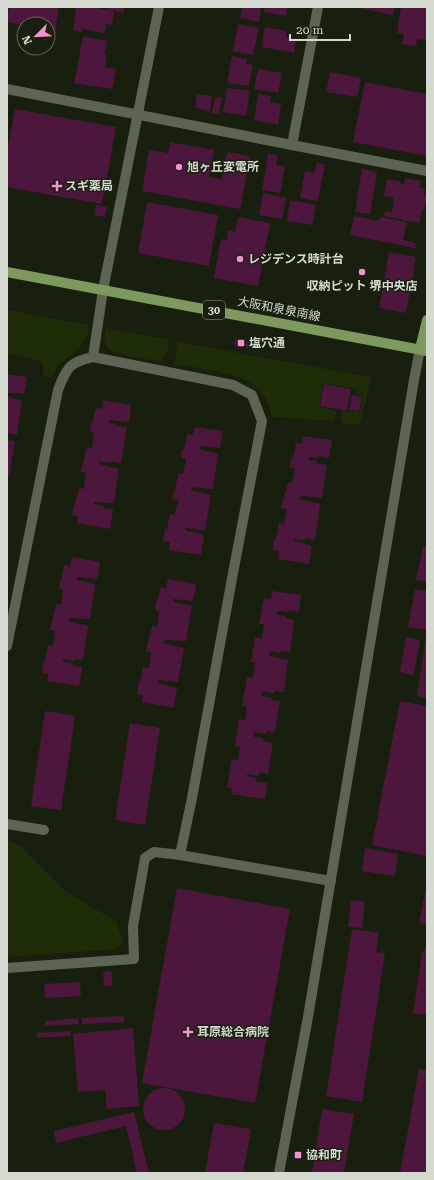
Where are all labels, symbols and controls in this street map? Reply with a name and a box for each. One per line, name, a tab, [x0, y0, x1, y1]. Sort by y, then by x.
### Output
north arrow	[16, 16, 56, 56]
scale bar	[290, 16, 350, 42]
text: 20 m	[296, 23, 323, 37]
text: N	[19, 33, 35, 46]
place label: 旭ヶ丘変電所	[187, 160, 259, 174]
marker: 旭ヶ丘変電所	[174, 162, 184, 172]
place label: スギ薬局	[65, 179, 113, 193]
marker: スギ薬局	[52, 181, 62, 191]
place label: レジデンス時計台	[248, 252, 344, 266]
marker: レジデンス時計台	[235, 254, 245, 264]
marker: 収納ピット 堺中央店	[357, 267, 367, 277]
place label: 収納ピット 堺中央店	[306, 279, 418, 293]
street label: 大阪和泉泉南線	[236, 294, 322, 324]
road number: 30	[203, 301, 225, 319]
place label: 塩穴通	[249, 336, 285, 350]
marker: 塩穴通	[236, 338, 246, 348]
place label: 耳原総合病院	[197, 1025, 269, 1039]
marker: 耳原総合病院	[182, 1026, 194, 1038]
place label: 協和町	[306, 1148, 342, 1162]
marker: 協和町	[293, 1150, 303, 1160]

